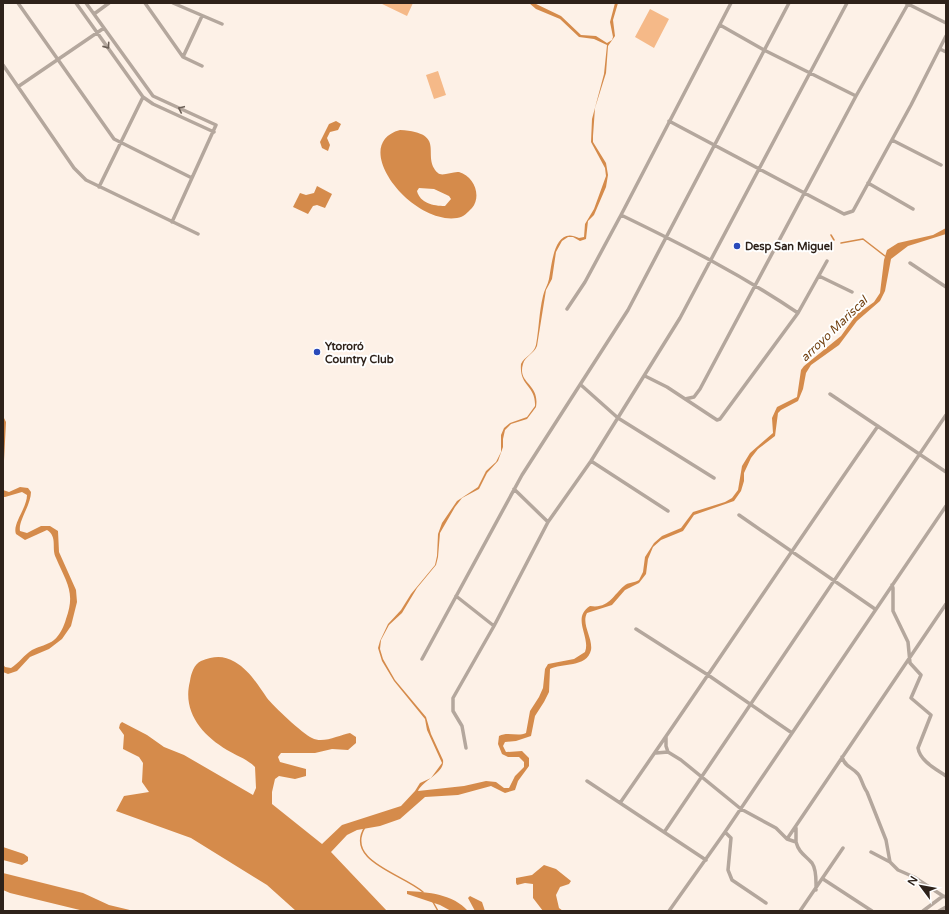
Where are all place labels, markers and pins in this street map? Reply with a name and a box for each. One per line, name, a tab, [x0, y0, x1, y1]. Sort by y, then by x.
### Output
place label: Desp San Miguel	[745, 240, 833, 254]
marker: Desp San Miguel	[732, 241, 742, 251]
place label: Ytororó Country Club	[325, 340, 394, 367]
marker: Ytororó Country Club	[312, 347, 322, 357]

